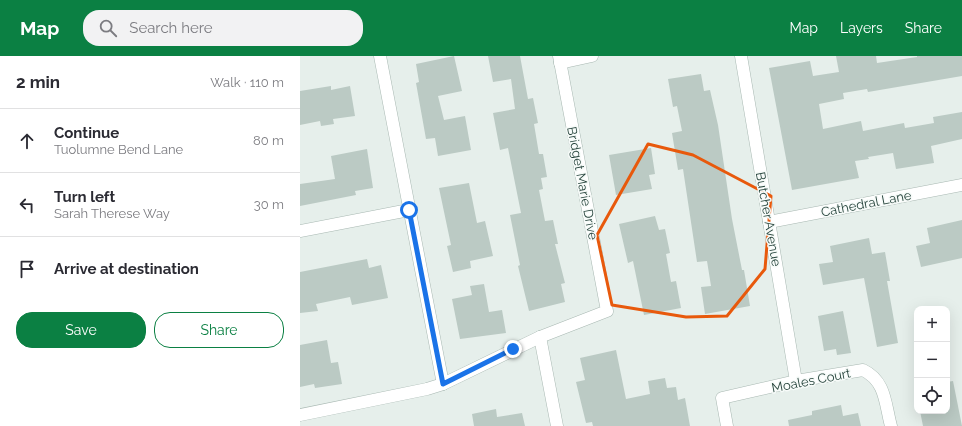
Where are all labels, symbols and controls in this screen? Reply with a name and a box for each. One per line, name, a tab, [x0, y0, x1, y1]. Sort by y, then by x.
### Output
search box	[83, 10, 363, 46]
text: Map	[20, 17, 59, 39]
icon: search	[97, 17, 119, 39]
text: Search here	[129, 19, 213, 37]
text: Map	[790, 20, 818, 36]
text: Layers	[840, 20, 883, 36]
text: Share	[905, 20, 942, 36]
text: 2 min	[16, 72, 60, 92]
text: Walk · 110 m	[210, 75, 284, 90]
text: Continue	[54, 124, 119, 142]
street label: Bridget Marie Drive	[564, 125, 601, 241]
icon: ahead	[16, 130, 38, 152]
text: 80 m	[253, 133, 284, 148]
text: Tuolumne Bend Lane	[54, 142, 183, 157]
street label: Butcher Avenue	[753, 171, 784, 268]
street label: Cathedral Lane	[820, 187, 913, 220]
text: Turn left	[54, 188, 115, 206]
icon: left	[16, 194, 38, 216]
text: 30 m	[254, 197, 284, 212]
route start	[400, 201, 418, 219]
text: Sarah Therese Way	[54, 206, 170, 221]
icon: arrive	[16, 258, 38, 280]
text: Arrive at destination	[54, 260, 199, 278]
map controls	[914, 306, 950, 414]
button: +	[914, 306, 950, 342]
button: Save	[16, 312, 146, 348]
button: Share	[154, 312, 284, 348]
route end	[504, 340, 522, 358]
button: −	[914, 342, 950, 378]
street label: Moales Court	[770, 365, 853, 396]
button: locate	[914, 378, 950, 414]

